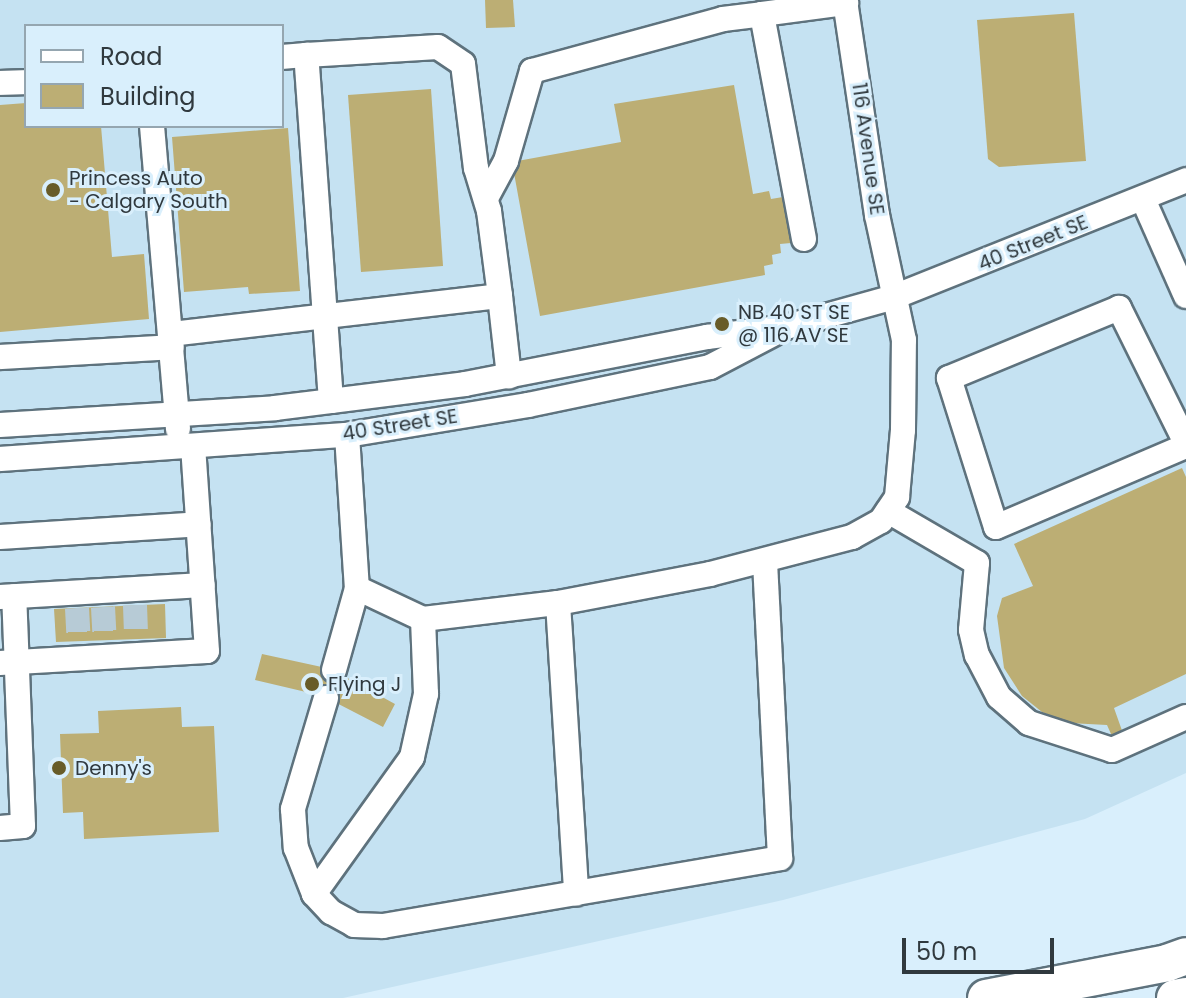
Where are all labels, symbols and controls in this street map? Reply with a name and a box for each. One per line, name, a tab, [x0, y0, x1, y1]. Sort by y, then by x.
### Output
legend	[24, 24, 284, 128]
text: Road	[100, 40, 162, 73]
text: Building	[100, 80, 196, 113]
street label: 116 Avenue SE	[847, 81, 889, 217]
place label: Princess Auto - Calgary South	[69, 166, 228, 213]
marker: Princess Auto - Calgary South	[44, 181, 62, 199]
street label: 40 Street SE	[975, 210, 1091, 276]
place label: NB 40 ST SE @ 116 AV SE	[738, 300, 850, 347]
marker: NB 40 ST SE @ 116 AV SE	[713, 315, 731, 333]
street label: 40 Street SE	[341, 404, 459, 446]
place label: Flying J	[328, 672, 401, 696]
marker: Flying J	[303, 675, 321, 693]
place label: Denny's	[75, 756, 152, 780]
marker: Denny's	[50, 759, 68, 777]
scale bar	[906, 922, 1058, 972]
text: 50 m	[916, 935, 977, 968]

